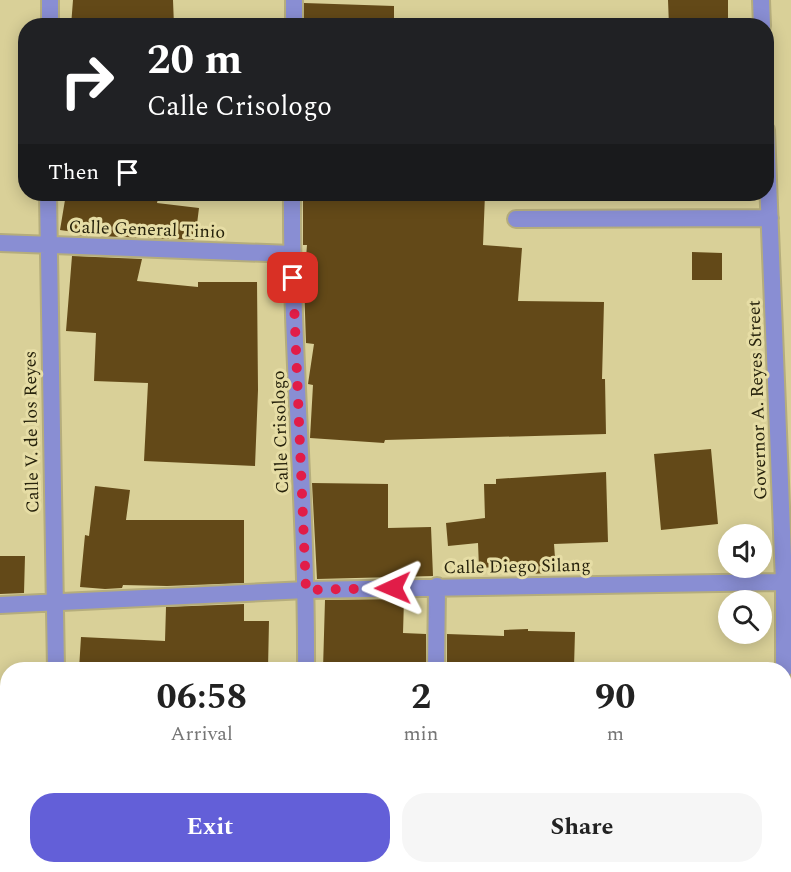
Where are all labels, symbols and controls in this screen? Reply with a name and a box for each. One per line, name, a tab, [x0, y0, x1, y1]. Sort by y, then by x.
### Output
text: 20 m	[147, 29, 242, 92]
icon: right	[48, 42, 126, 120]
text: Calle Crisologo	[147, 86, 332, 128]
text: Then	[48, 156, 99, 189]
icon: arrive	[111, 156, 144, 189]
street label: Calle General Tinio	[68, 213, 226, 246]
pin	[267, 252, 318, 303]
icon: arrive	[276, 261, 309, 294]
street label: Governor A. Reyes Street	[741, 300, 774, 500]
street label: Calle V. de los Reyes	[17, 351, 46, 513]
street label: Calle Crisologo	[265, 370, 296, 494]
map controls	[718, 524, 772, 644]
button: sound	[718, 524, 772, 578]
street label: Calle Diego Silang	[443, 552, 591, 581]
position arrow	[361, 556, 425, 620]
button: search	[718, 590, 772, 644]
text: 06:58	[157, 670, 247, 725]
text: 2	[411, 670, 431, 725]
text: 90	[595, 670, 635, 725]
text: Arrival	[171, 719, 233, 749]
text: min	[404, 719, 439, 749]
text: m	[607, 719, 624, 749]
button: Exit	[30, 793, 390, 862]
button: Share	[402, 793, 762, 862]

